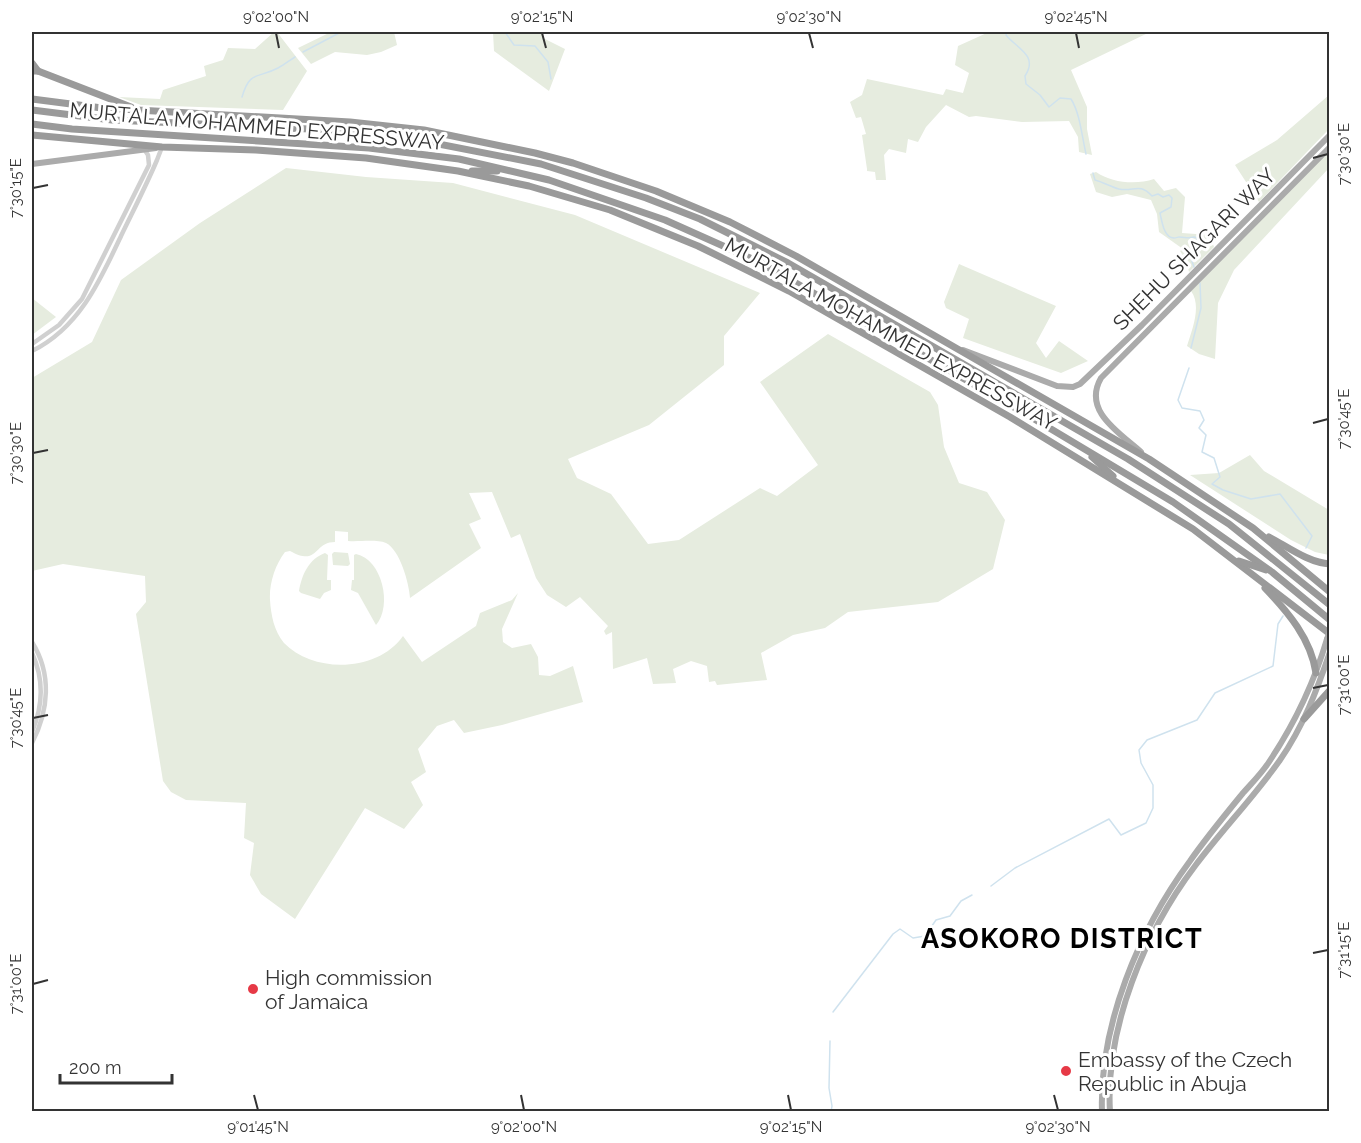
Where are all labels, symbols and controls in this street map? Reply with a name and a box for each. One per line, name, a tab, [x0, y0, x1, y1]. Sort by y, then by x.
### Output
text: 9°02'00"N	[243, 8, 309, 26]
text: 9°02'15"N	[511, 8, 573, 26]
text: 9°02'30"N	[777, 8, 841, 26]
text: 9°02'45"N	[1044, 8, 1108, 26]
street label: MURTALA MOHAMMED EXPRESSWAY	[69, 97, 446, 155]
text: 7°30'30"E	[1335, 123, 1353, 185]
text: 7°30'15"E	[7, 158, 25, 218]
street label: SHEHU SHAGARI WAY	[1108, 162, 1281, 335]
street label: MURTALA MOHAMMED EXPRESSWAY	[720, 232, 1062, 436]
text: 7°30'45"E	[1335, 389, 1353, 449]
text: 7°30'30"E	[7, 422, 25, 484]
text: 7°31'00"E	[1335, 655, 1353, 715]
text: 7°30'45"E	[7, 688, 25, 748]
text: 7°31'15"E	[1335, 922, 1353, 978]
district label: ASOKORO DISTRICT	[921, 923, 1203, 954]
text: 7°31'00"E	[7, 954, 25, 1014]
place label: High commission of Jamaica	[265, 965, 432, 1014]
marker: High commission of Jamaica	[246, 982, 260, 996]
scale bar	[60, 1047, 172, 1085]
place label: Embassy of the Czech Republic in Abuja	[1078, 1047, 1292, 1096]
text: 200 m	[69, 1057, 122, 1078]
marker: Embassy of the Czech Republic in Abuja	[1059, 1064, 1073, 1078]
text: 9°01'45"N	[227, 1118, 289, 1136]
text: 9°02'00"N	[491, 1118, 557, 1136]
text: 9°02'15"N	[760, 1118, 822, 1136]
text: 9°02'30"N	[1026, 1118, 1090, 1136]

